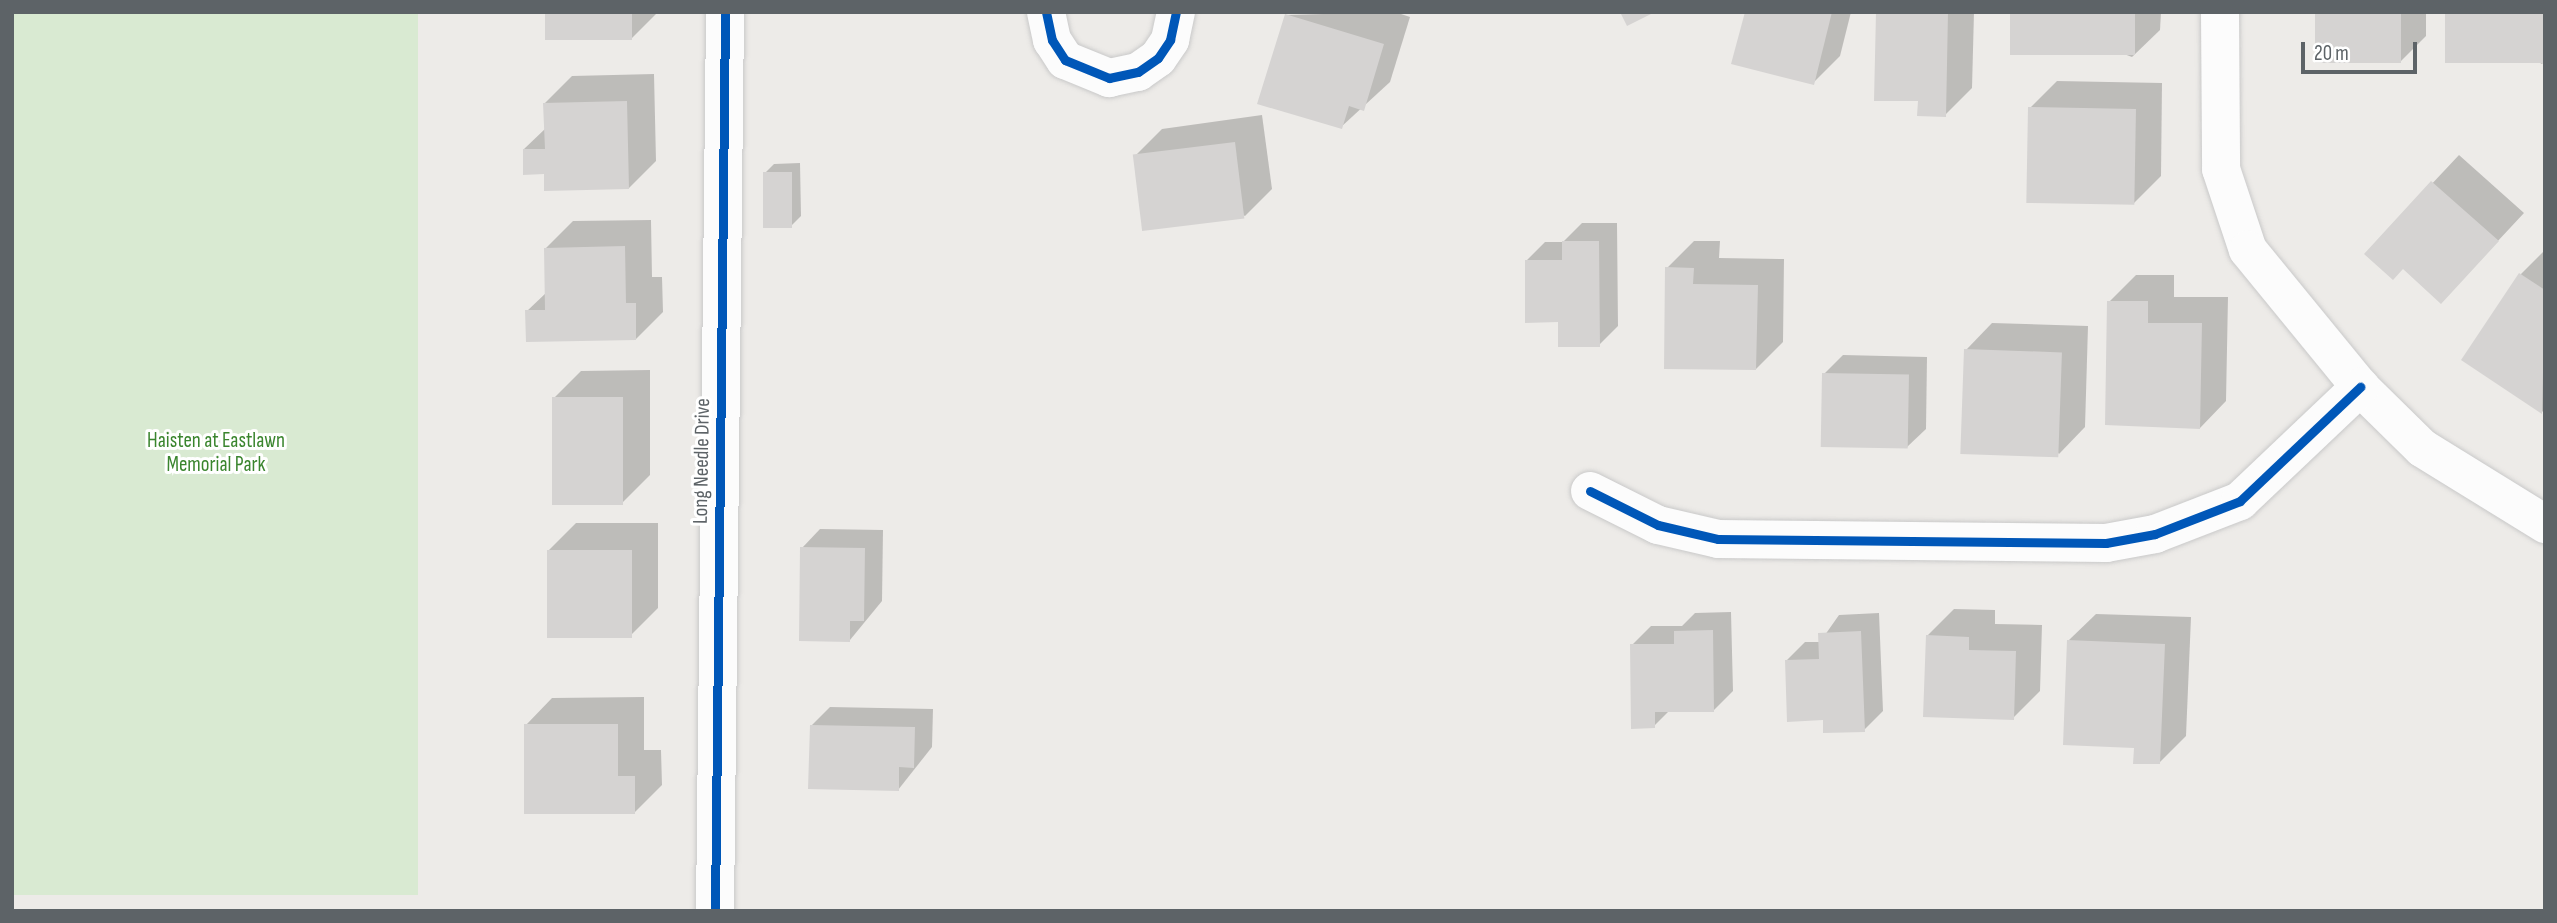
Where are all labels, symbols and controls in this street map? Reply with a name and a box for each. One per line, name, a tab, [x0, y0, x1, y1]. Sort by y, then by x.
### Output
scale bar	[2305, 28, 2420, 72]
text: 20 m	[2314, 41, 2349, 66]
street label: Long Needle Drive	[688, 398, 716, 524]
park label: Haisten at Eastlawn Memorial Park	[147, 428, 285, 478]

